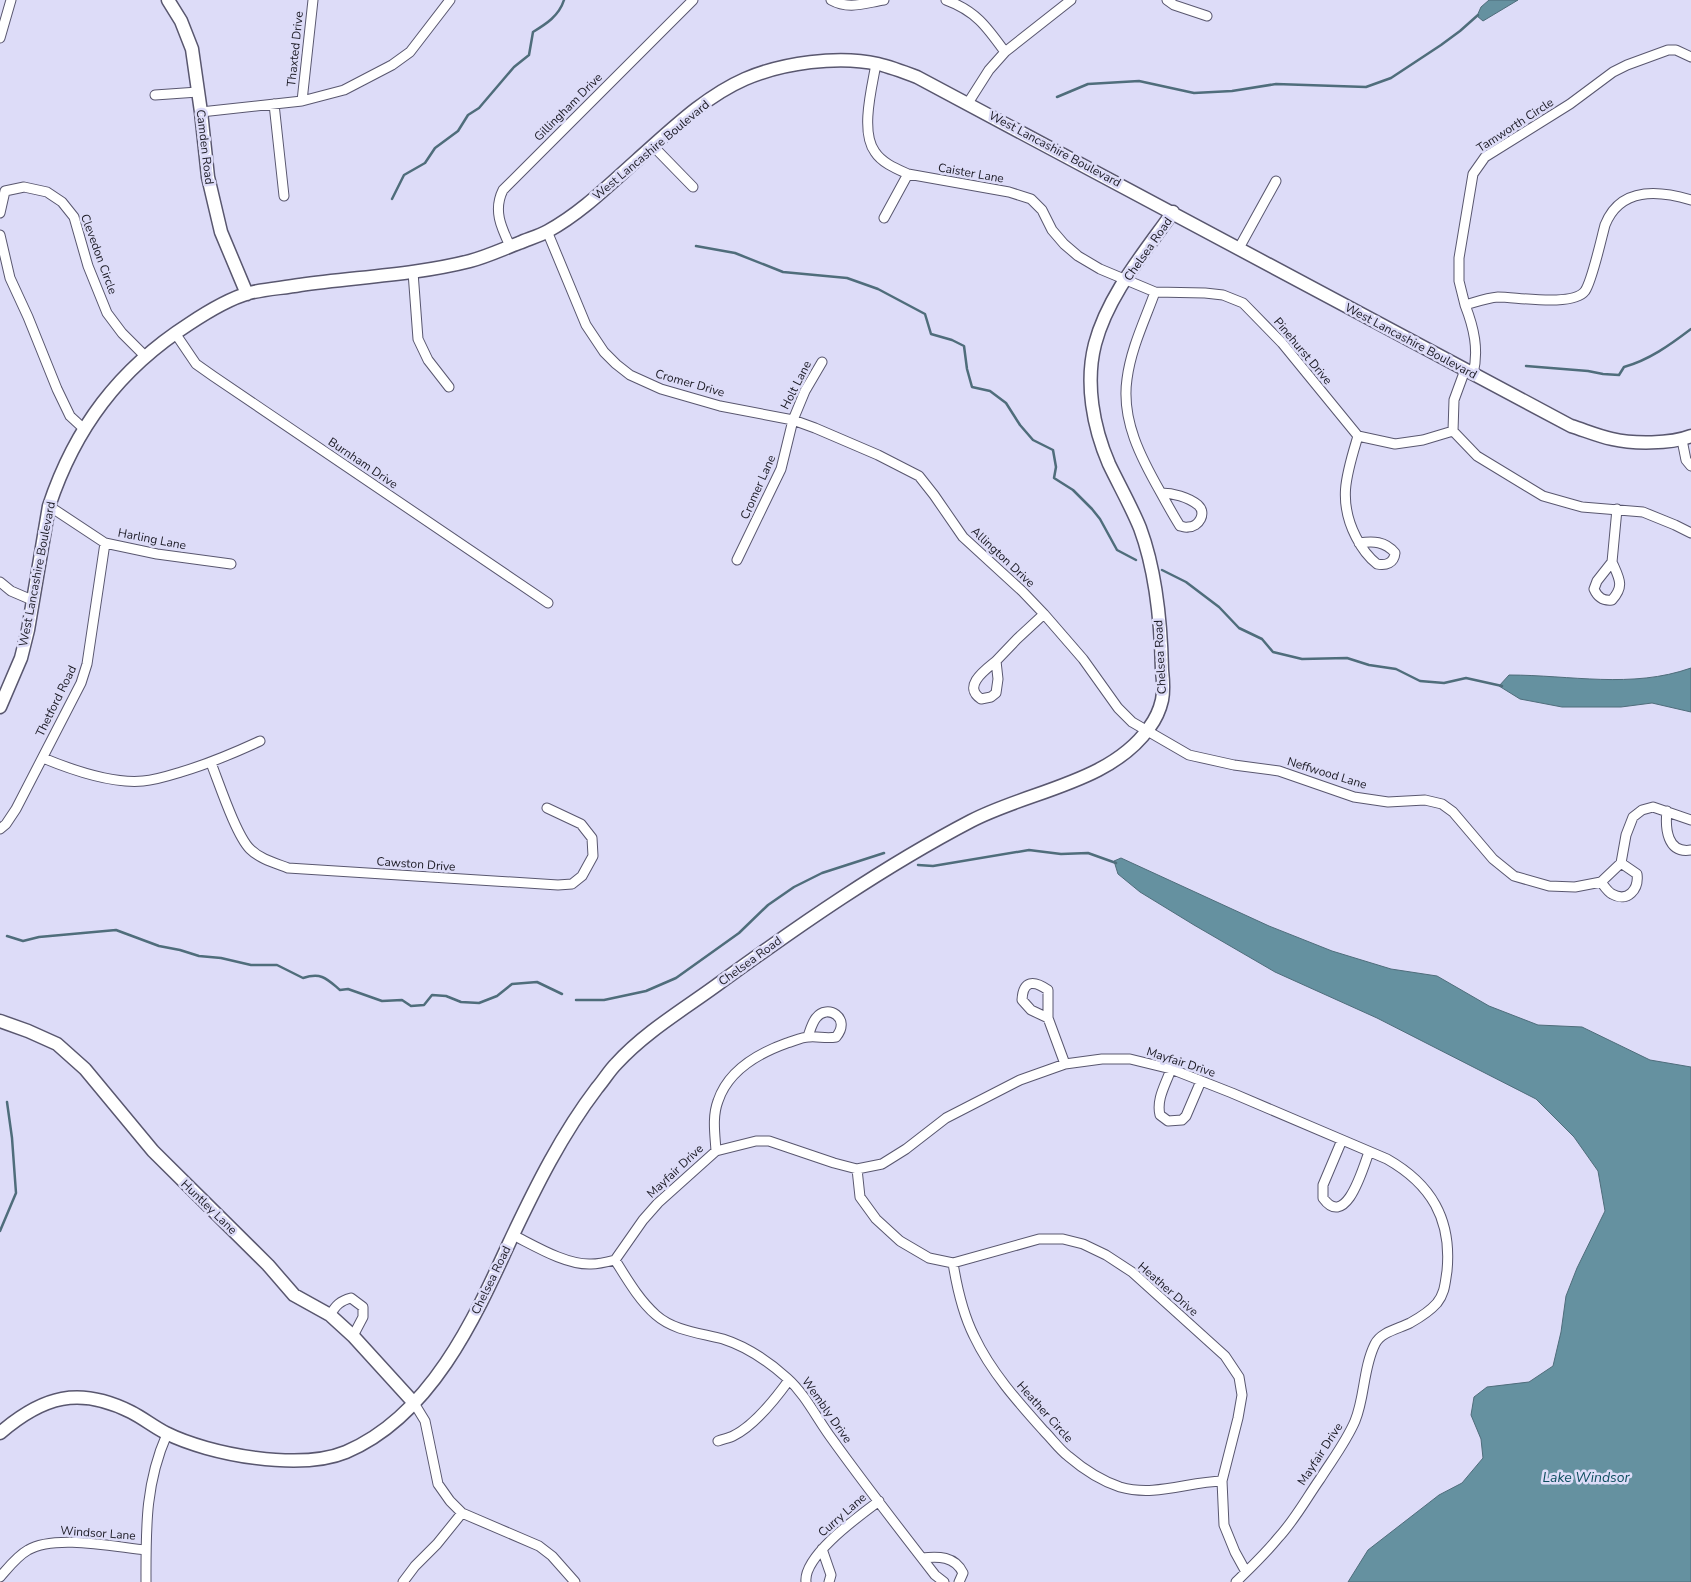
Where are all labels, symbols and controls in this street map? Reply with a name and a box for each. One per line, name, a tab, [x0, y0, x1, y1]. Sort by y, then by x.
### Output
street label: Thaxted Drive	[283, 10, 307, 88]
street label: Gillingham Drive	[530, 69, 606, 145]
street label: Tamworth Circle	[1473, 94, 1557, 156]
street label: West Lancashire Boulevard	[589, 96, 713, 204]
street label: West Lancashire Boulevard	[986, 107, 1124, 191]
street label: Camden Road	[192, 108, 218, 186]
street label: Caister Lane	[937, 159, 1005, 187]
street label: Clevedon Circle	[77, 212, 121, 296]
street label: Chelsea Road	[1120, 214, 1176, 284]
street label: West Lancashire Boulevard	[1342, 299, 1480, 383]
street label: Pinehurst Drive	[1270, 314, 1336, 388]
street label: Holt Lane	[777, 358, 815, 412]
street label: Cromer Drive	[653, 365, 727, 401]
street label: Burnham Drive	[325, 434, 401, 492]
street label: Cromer Lane	[737, 452, 779, 522]
street label: West Lancashire Boulevard	[15, 500, 59, 648]
street label: Allington Drive	[968, 523, 1038, 591]
street label: Harling Lane	[117, 525, 187, 553]
street label: Chelsea Road	[1150, 619, 1170, 695]
street label: Thetford Road	[32, 663, 80, 739]
street label: Neffwood Lane	[1285, 753, 1369, 793]
street label: Cawston Drive	[376, 853, 456, 875]
street label: Chelsea Road	[715, 933, 785, 989]
street label: Mayfair Drive	[1144, 1043, 1218, 1081]
street label: Mayfair Drive	[643, 1141, 707, 1201]
street label: Huntley Lane	[178, 1176, 240, 1238]
street label: Chelsea Road	[468, 1243, 514, 1317]
street label: Heather Drive	[1134, 1258, 1202, 1320]
street label: Wembly Drive	[798, 1374, 856, 1446]
street label: Heather Circle	[1013, 1378, 1077, 1446]
street label: Mayfair Drive	[1294, 1420, 1346, 1488]
water label: Lake Windsor	[1542, 1468, 1631, 1487]
street label: Curry Lane	[815, 1490, 869, 1540]
street label: Windsor Lane	[60, 1522, 136, 1544]

